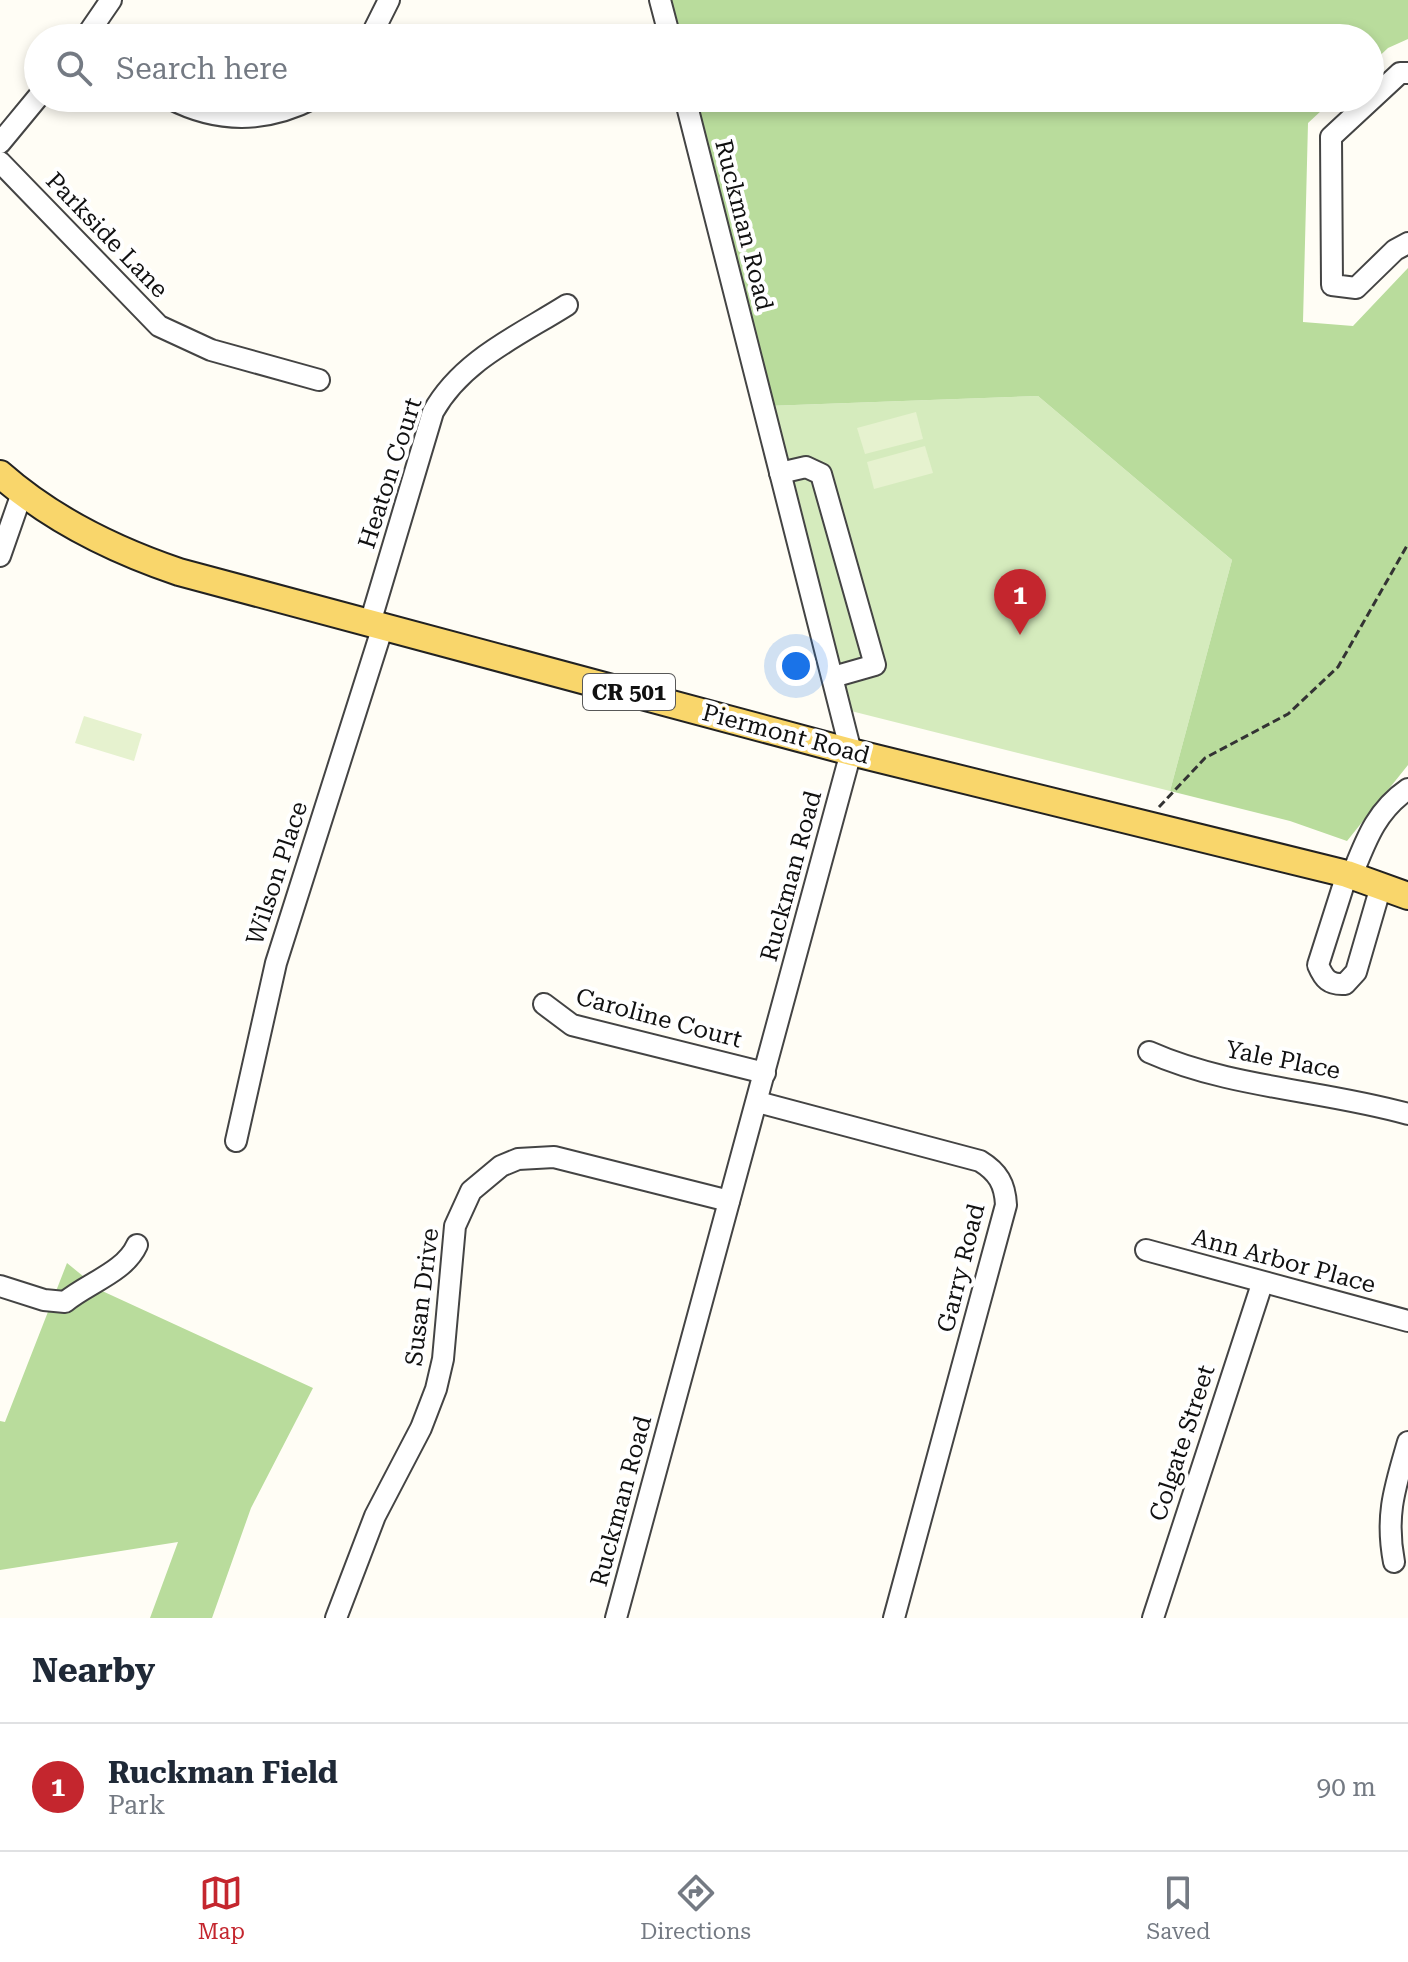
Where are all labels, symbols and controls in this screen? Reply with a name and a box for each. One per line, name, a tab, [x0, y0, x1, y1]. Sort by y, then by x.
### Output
search box	[24, 24, 1384, 112]
icon: search	[52, 46, 96, 90]
text: Search here	[116, 51, 288, 86]
street label: Ruckman Road	[709, 137, 779, 313]
street label: Parkside Lane	[40, 167, 174, 303]
street label: Heaton Court	[352, 394, 428, 552]
pin: 1	[994, 569, 1046, 635]
your location	[776, 646, 816, 686]
road number: CR 501	[583, 674, 675, 710]
street label: Piermont Road	[699, 698, 873, 770]
street label: Ruckman Road	[755, 788, 827, 964]
street label: Wilson Place	[241, 798, 313, 948]
street label: Caroline Court	[573, 982, 745, 1054]
street label: Yale Place	[1223, 1035, 1343, 1085]
street label: Garry Road	[932, 1201, 990, 1335]
street label: Ann Arbor Place	[1189, 1223, 1379, 1299]
street label: Susan Drive	[400, 1227, 444, 1367]
street label: Colgate Street	[1144, 1361, 1220, 1525]
street label: Ruckman Road	[585, 1413, 657, 1589]
text: Nearby	[32, 1650, 155, 1690]
text: Ruckman Field	[108, 1755, 338, 1790]
text: 1	[51, 1772, 65, 1802]
text: 90 m	[1317, 1772, 1376, 1802]
text: Park	[108, 1790, 165, 1820]
tab: Map	[198, 1871, 245, 1944]
tab: Directions	[640, 1871, 751, 1944]
tab: Saved	[1146, 1871, 1210, 1944]

